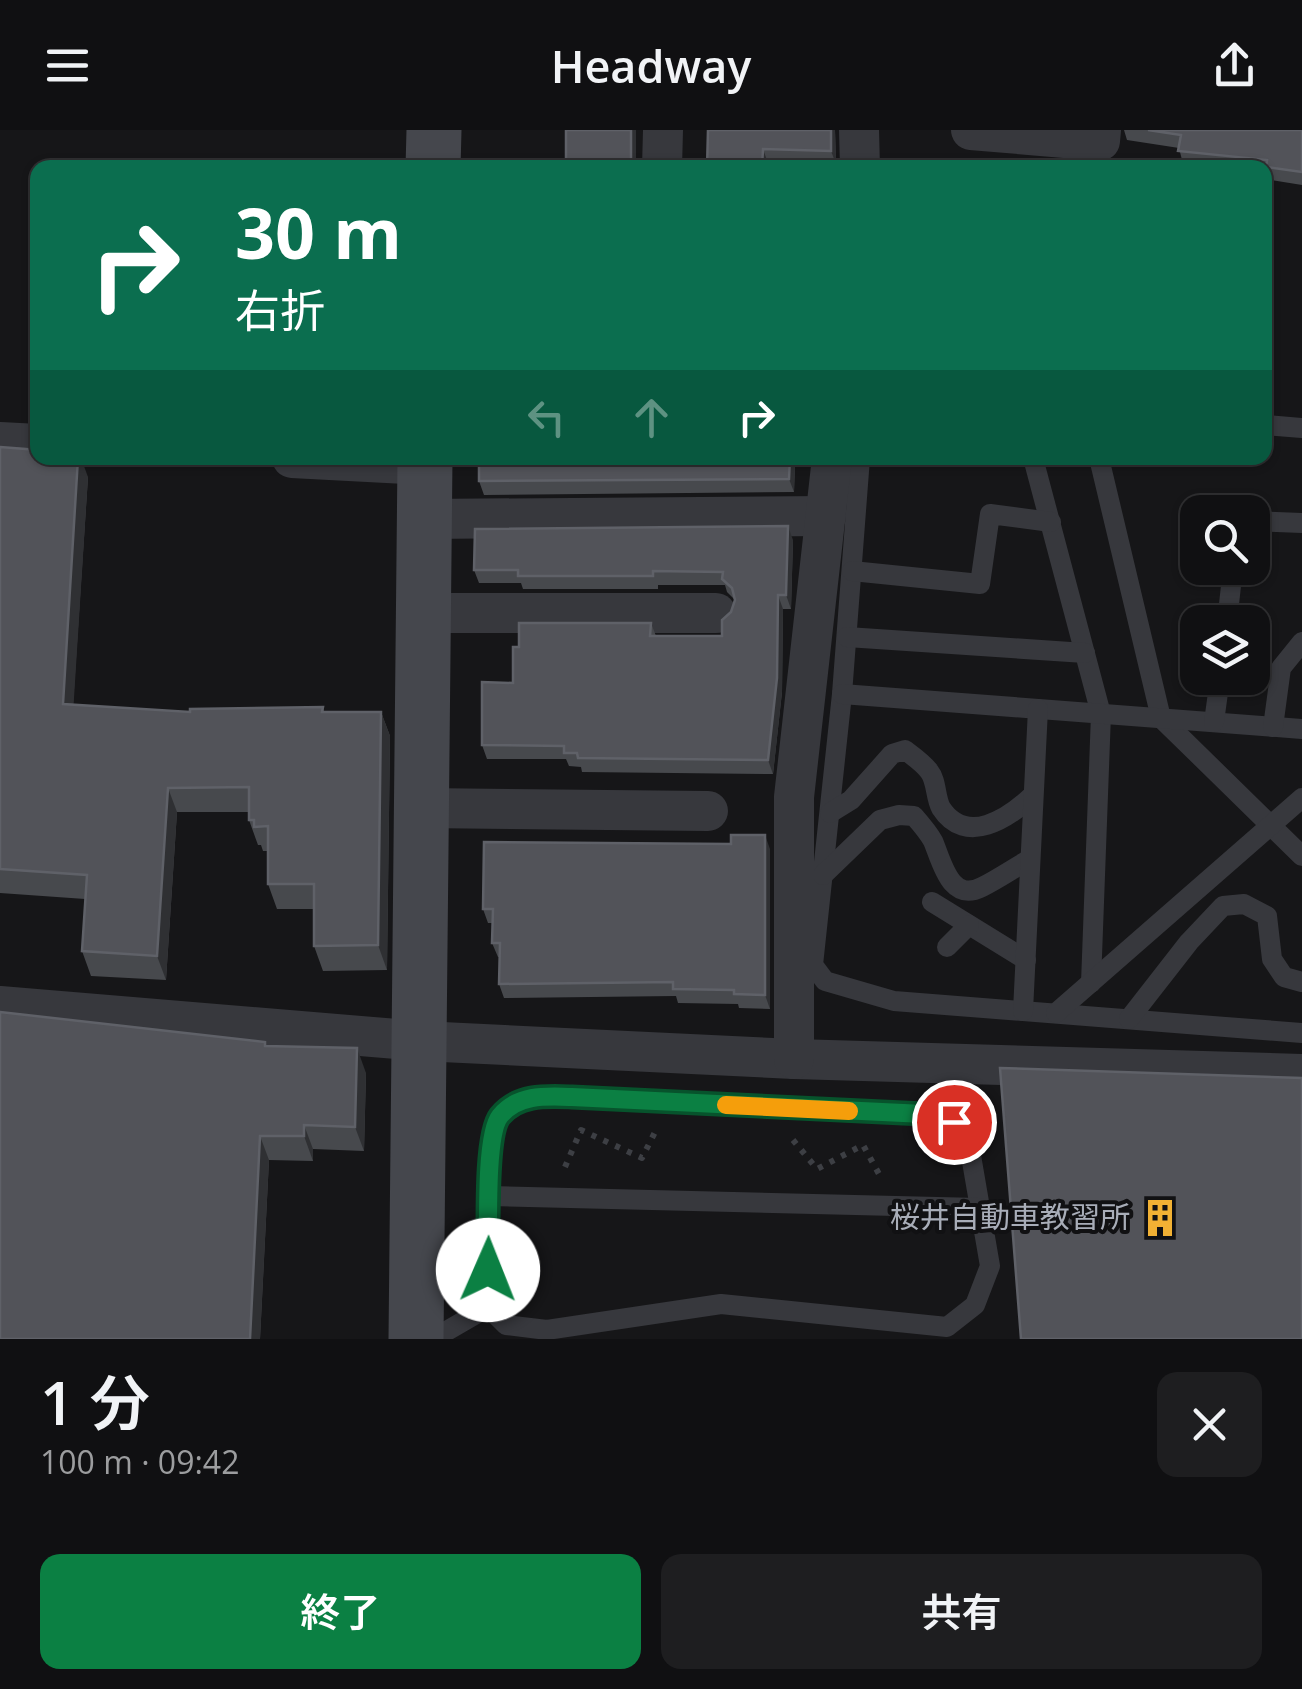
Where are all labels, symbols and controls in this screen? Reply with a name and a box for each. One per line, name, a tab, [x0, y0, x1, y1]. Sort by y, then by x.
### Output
text: Headway	[551, 35, 751, 96]
icon: menu	[40, 38, 95, 93]
icon: share	[1207, 38, 1262, 93]
text: 30 m	[235, 184, 402, 280]
icon: right	[70, 200, 200, 330]
text: 右折	[235, 279, 325, 340]
icon: left	[519, 390, 574, 445]
icon: ahead	[624, 390, 679, 445]
icon: right	[729, 390, 784, 445]
map controls	[1180, 495, 1270, 695]
button: search	[1180, 495, 1270, 585]
button: layers	[1180, 605, 1270, 695]
pin	[912, 1080, 997, 1165]
icon: arrive	[927, 1095, 982, 1150]
place label: 桜井自動車教習所	[890, 1196, 1130, 1237]
building icon: 桜井自動車教習所	[1139, 1197, 1181, 1239]
position arrow	[436, 1218, 540, 1322]
text: 1 分	[40, 1361, 150, 1443]
button: close	[1157, 1372, 1262, 1477]
text: 100 m · 09:42	[40, 1440, 239, 1483]
button: 終了	[40, 1554, 641, 1669]
button: 共有	[661, 1554, 1262, 1669]

